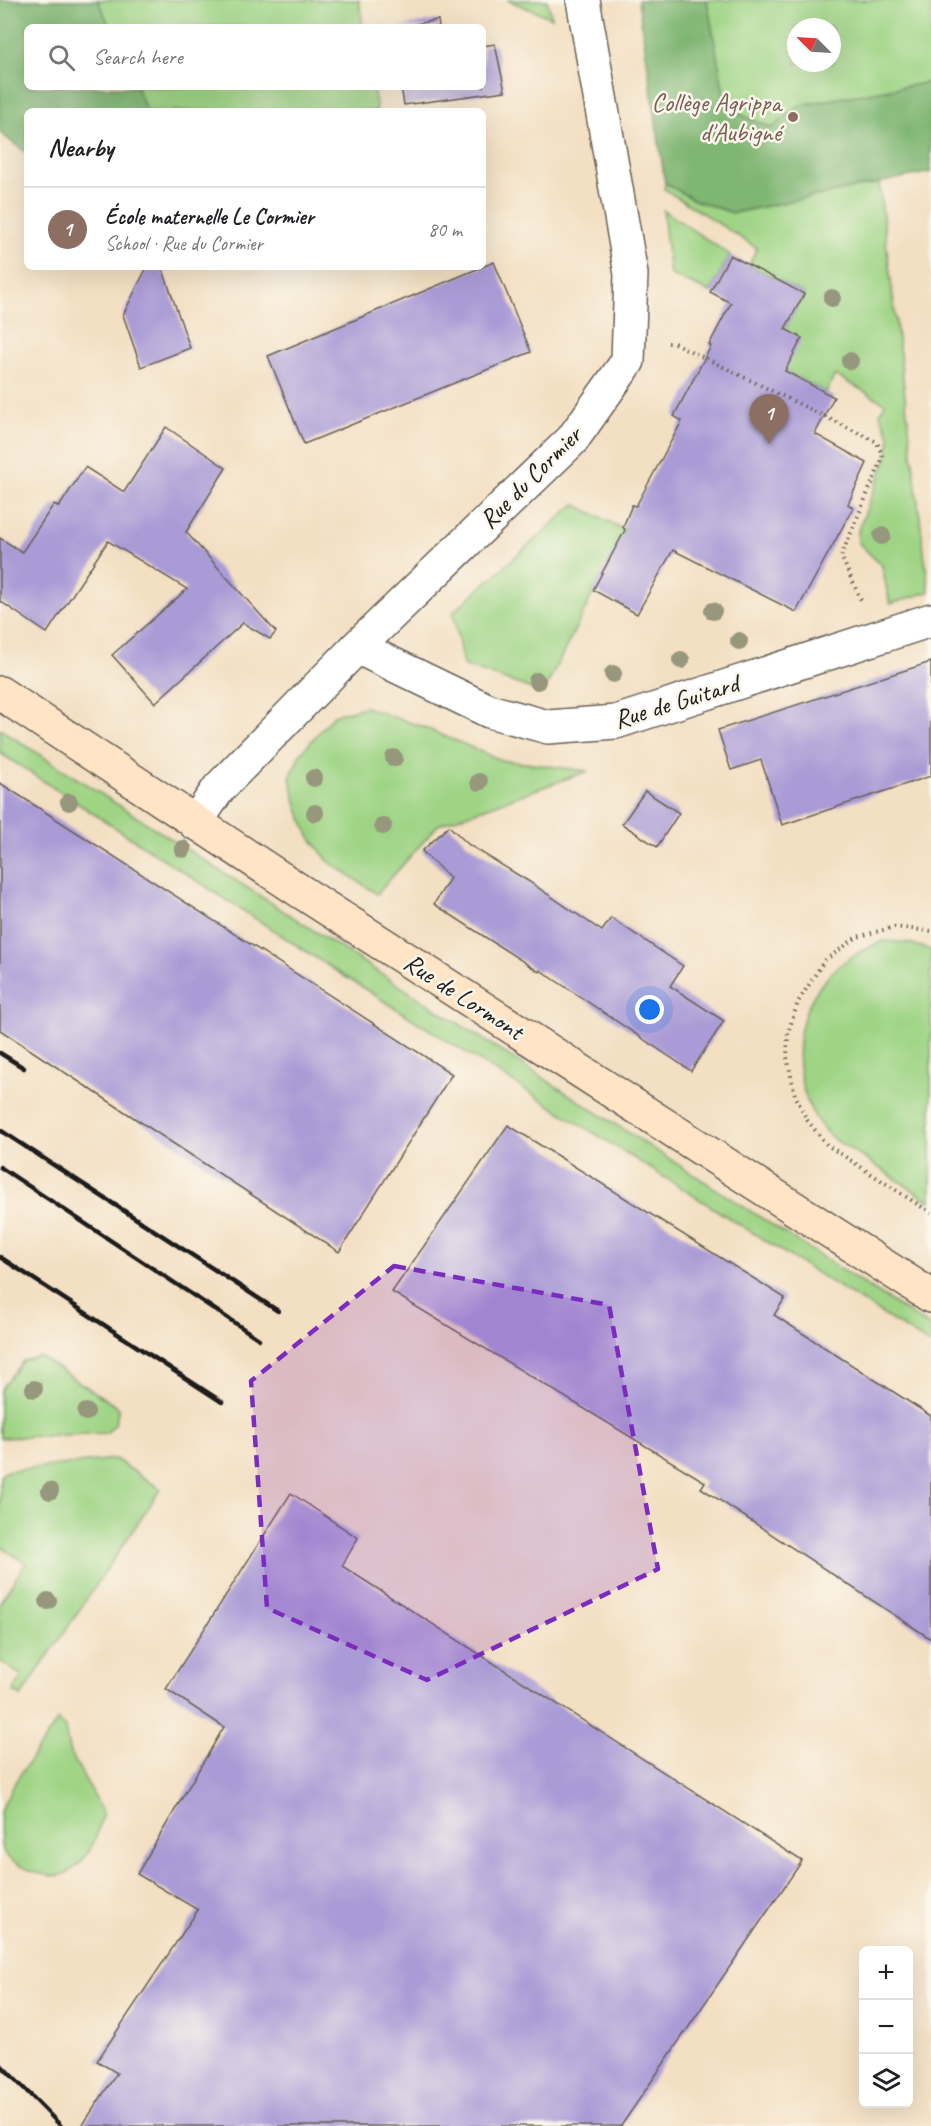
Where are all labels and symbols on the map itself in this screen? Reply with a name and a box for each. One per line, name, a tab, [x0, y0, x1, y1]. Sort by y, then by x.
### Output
north arrow	[787, 18, 841, 72]
place label: Collège Agrippa d'Aubigné	[652, 86, 785, 149]
marker: Collège Agrippa d'Aubigné	[786, 110, 800, 124]
pin: 1	[750, 394, 788, 444]
street label: Rue du Cormier	[472, 417, 590, 536]
street label: Rue de Guitard	[610, 666, 746, 736]
street label: Rue de Lormont	[398, 945, 532, 1049]
your location	[635, 995, 664, 1024]

